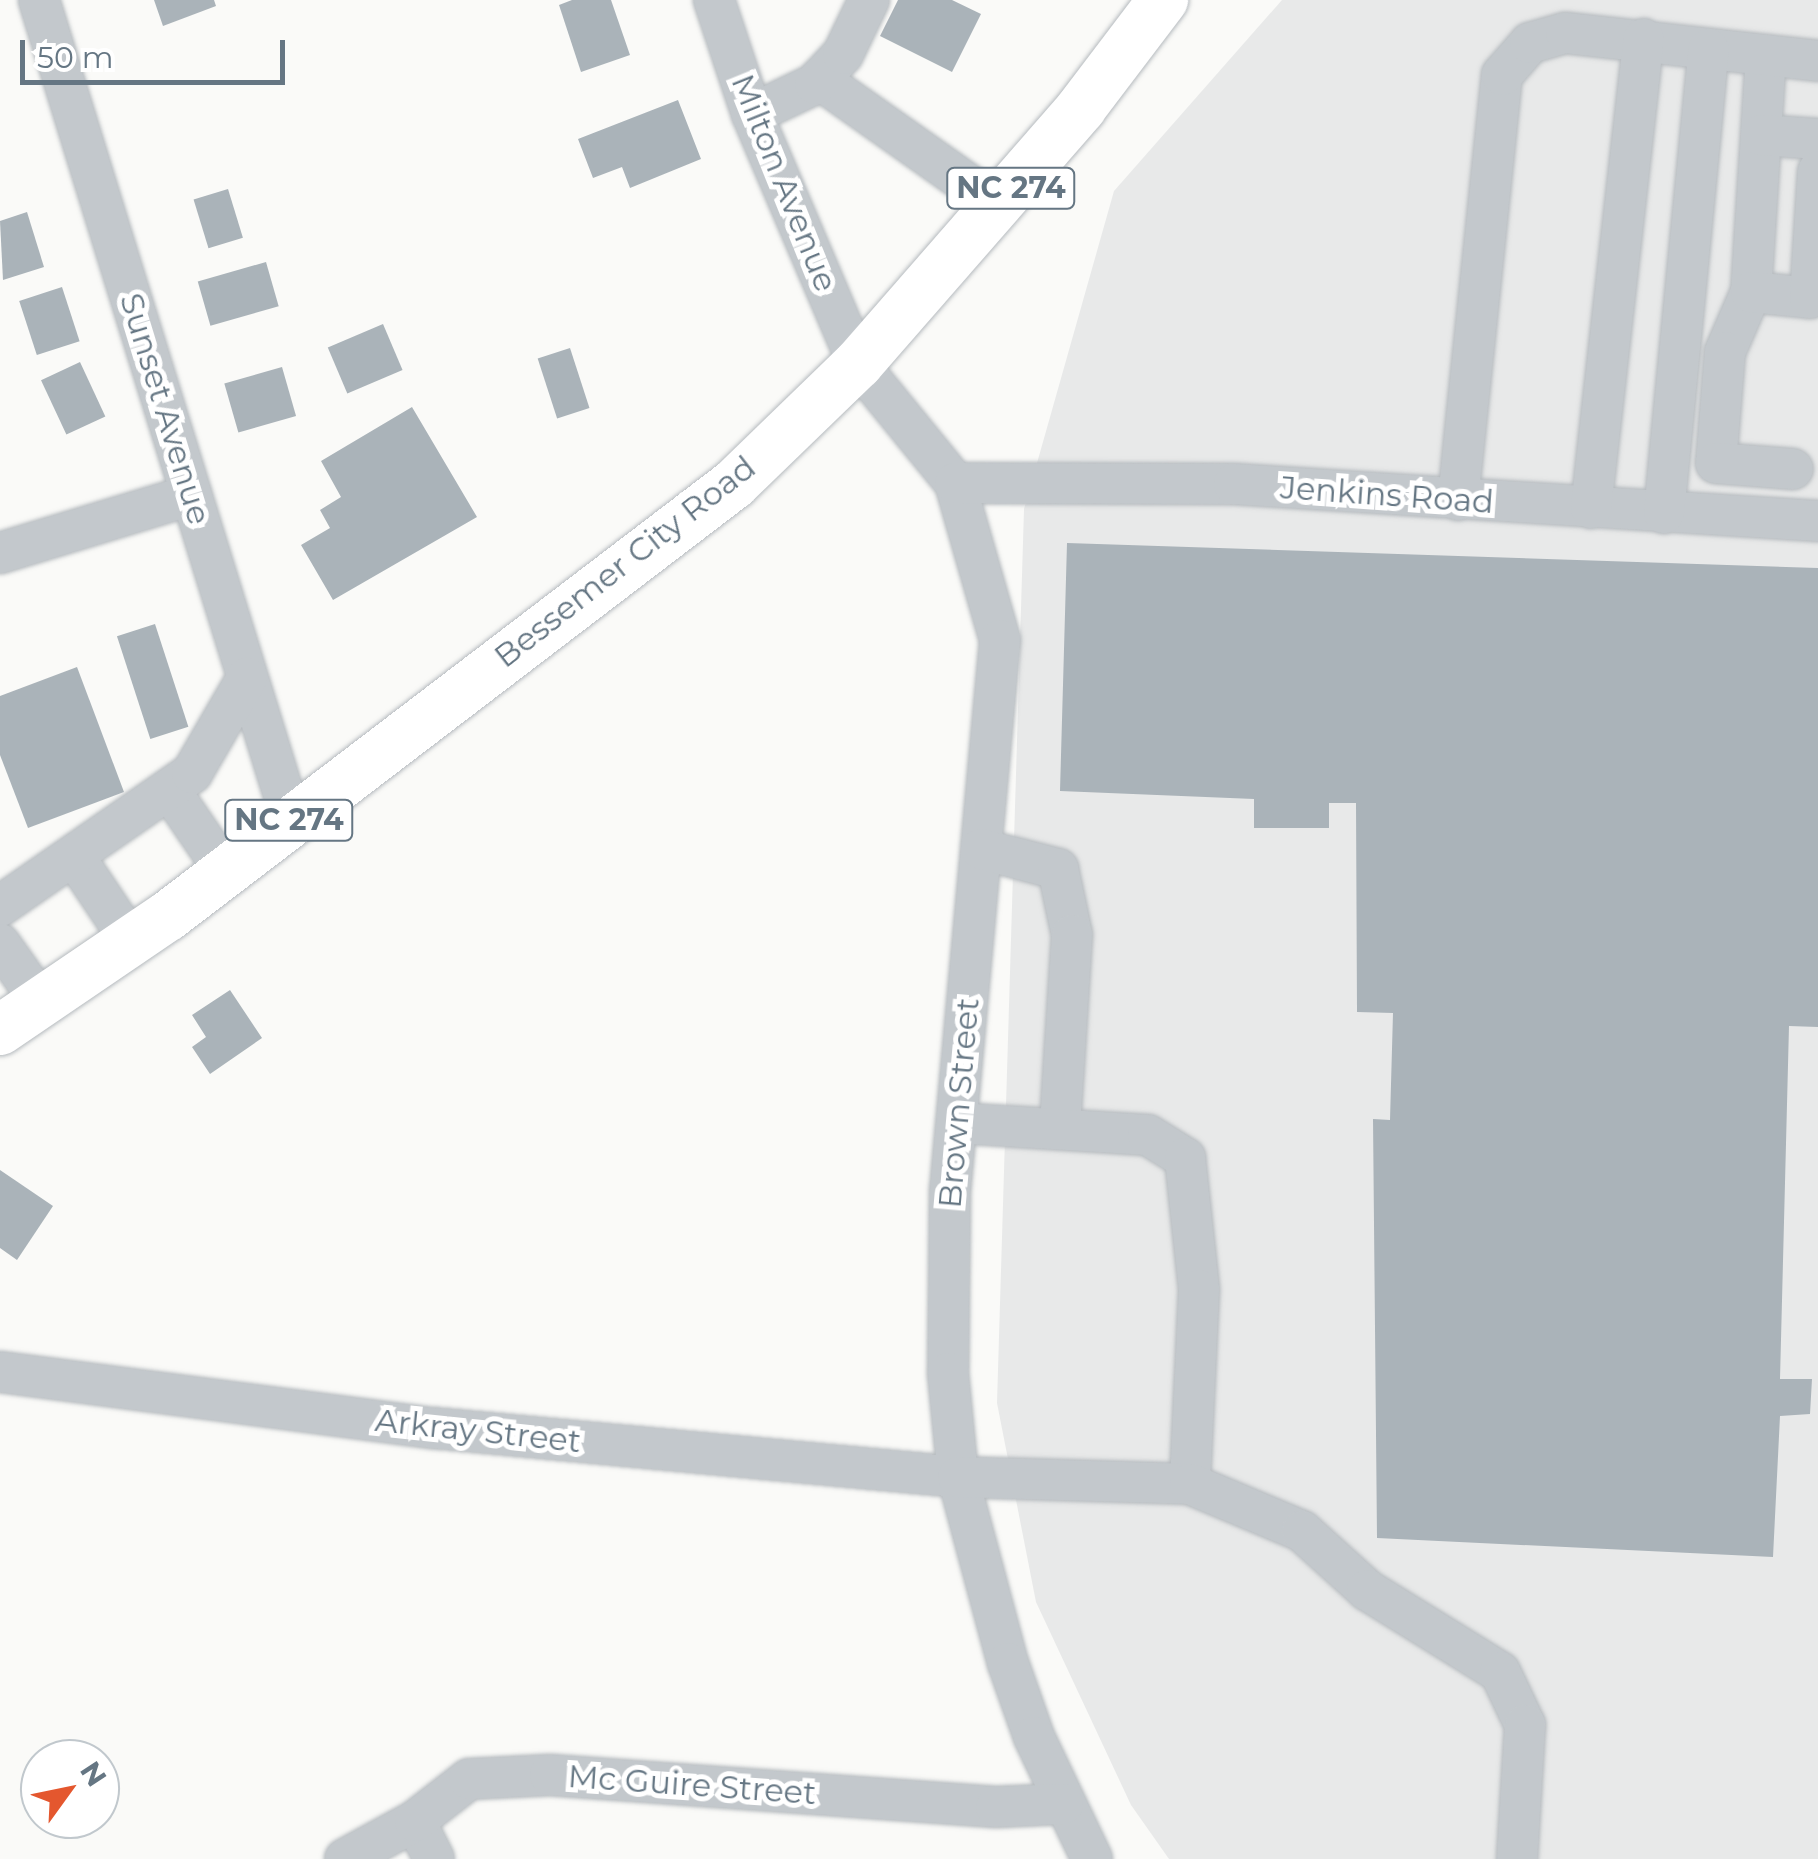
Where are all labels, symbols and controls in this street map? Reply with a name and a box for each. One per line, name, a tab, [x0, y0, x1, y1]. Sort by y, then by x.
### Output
scale bar	[25, 20, 290, 82]
text: 50 m	[37, 39, 114, 76]
street label: Milton Avenue	[723, 69, 845, 297]
road number: NC 274	[946, 163, 1076, 213]
street label: Sunset Avenue	[112, 289, 218, 529]
street label: Bessemer City Road	[487, 448, 763, 676]
street label: Jenkins Road	[1279, 468, 1495, 522]
road number: NC 274	[224, 795, 354, 845]
street label: Brown Street	[931, 996, 987, 1210]
street label: Arkray Street	[373, 1401, 583, 1461]
north arrow	[20, 1739, 120, 1839]
text: N	[73, 1755, 114, 1792]
street label: Mc Guire Street	[567, 1757, 817, 1813]

